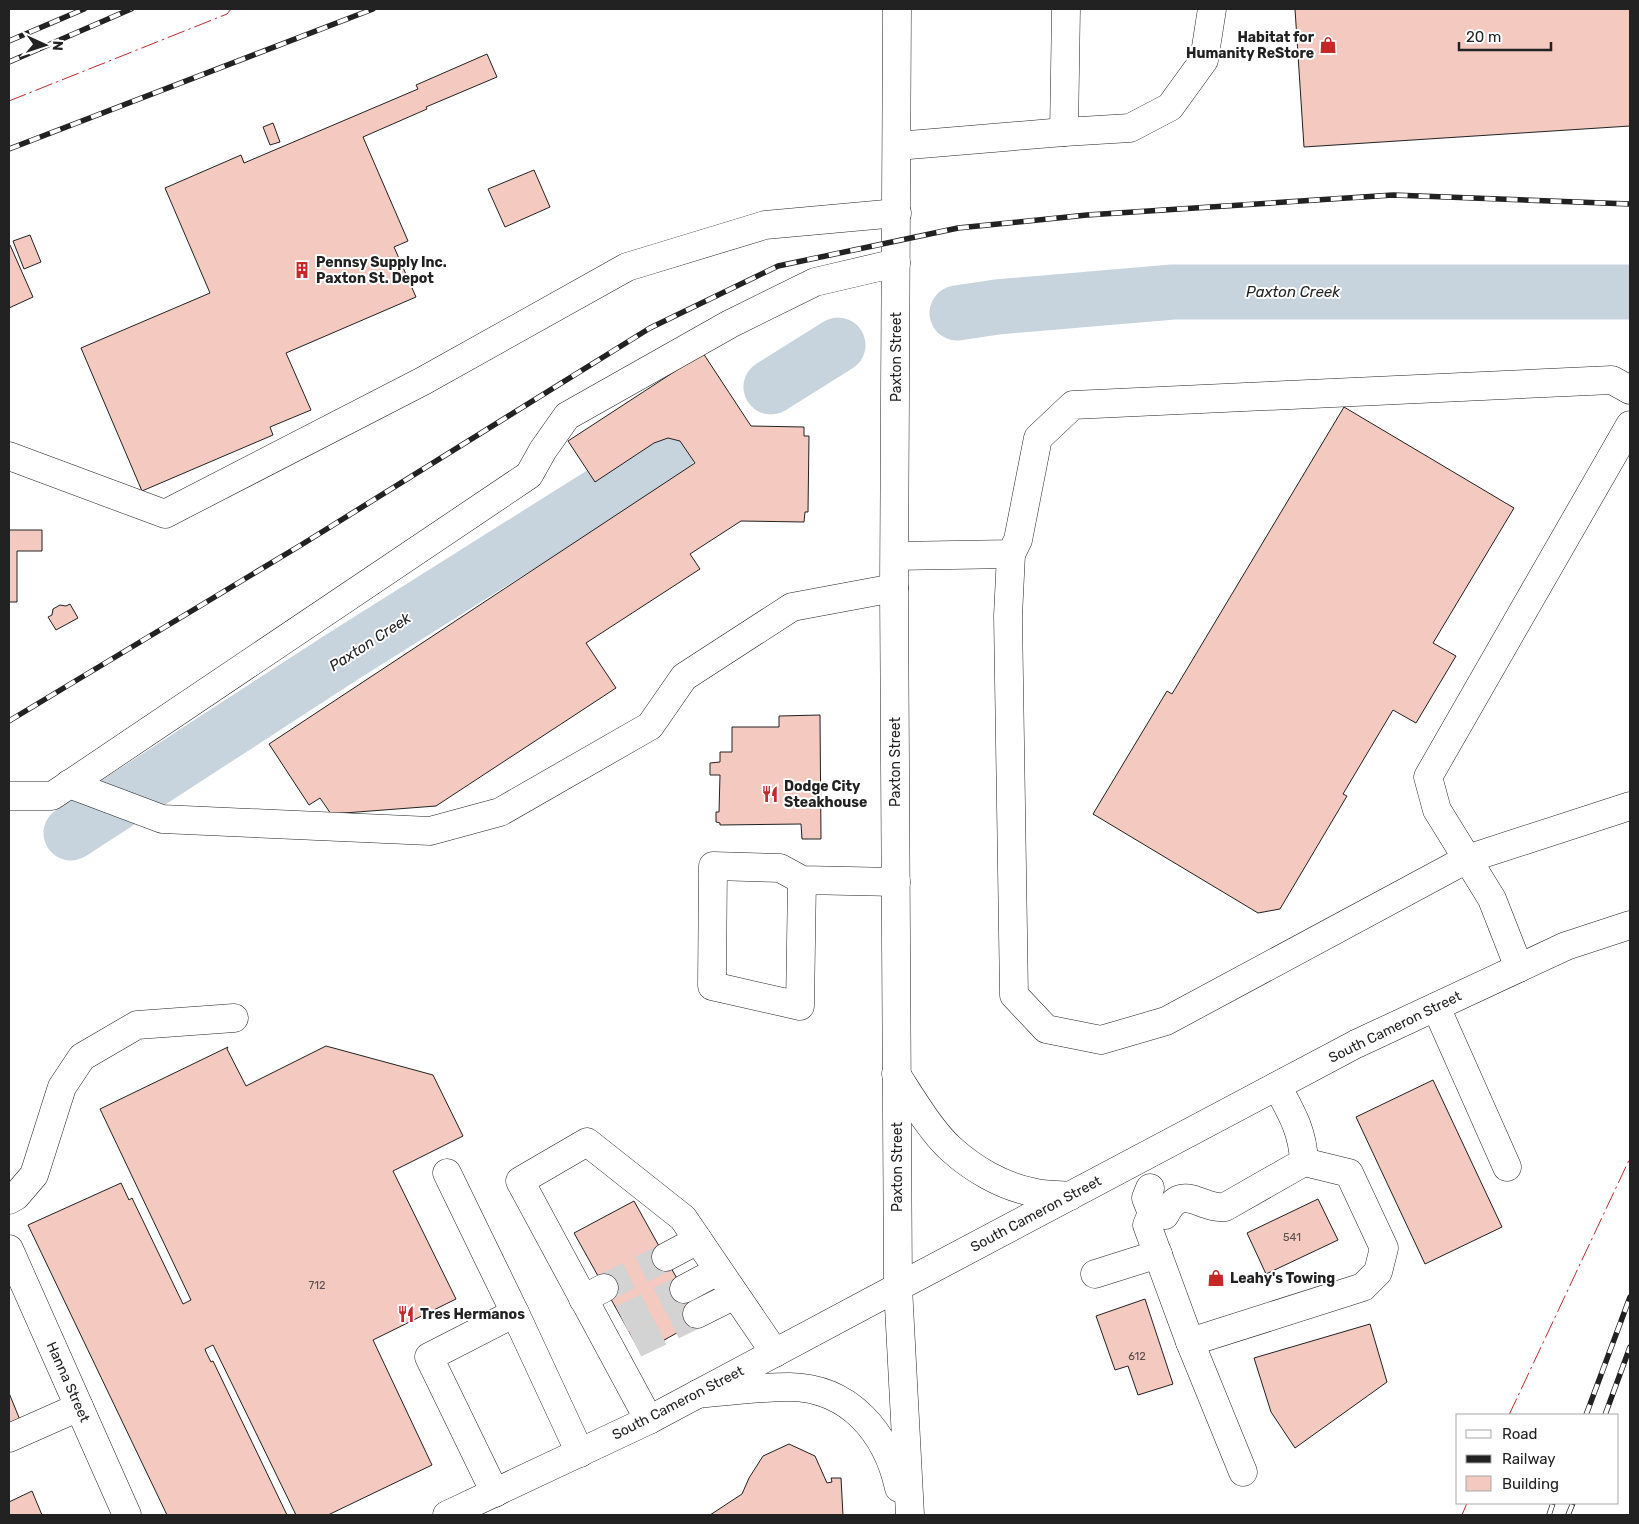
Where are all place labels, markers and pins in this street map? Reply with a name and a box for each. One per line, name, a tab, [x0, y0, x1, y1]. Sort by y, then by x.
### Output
place label: Habitat for Humanity ReStore	[1186, 29, 1315, 62]
shop icon: Habitat for Humanity ReStore	[1318, 35, 1338, 55]
place label: Pennsy Supply Inc. Paxton St. Depot	[316, 254, 447, 287]
building icon: Pennsy Supply Inc. Paxton St. Depot	[292, 260, 312, 280]
place label: Dodge City Steakhouse	[784, 778, 867, 811]
restaurant icon: Dodge City Steakhouse	[760, 784, 780, 804]
shop icon: Leahy's Towing	[1206, 1268, 1226, 1288]
place label: Leahy's Towing	[1230, 1270, 1335, 1287]
restaurant icon: Tres Hermanos	[396, 1304, 416, 1324]
place label: Tres Hermanos	[420, 1306, 525, 1323]

